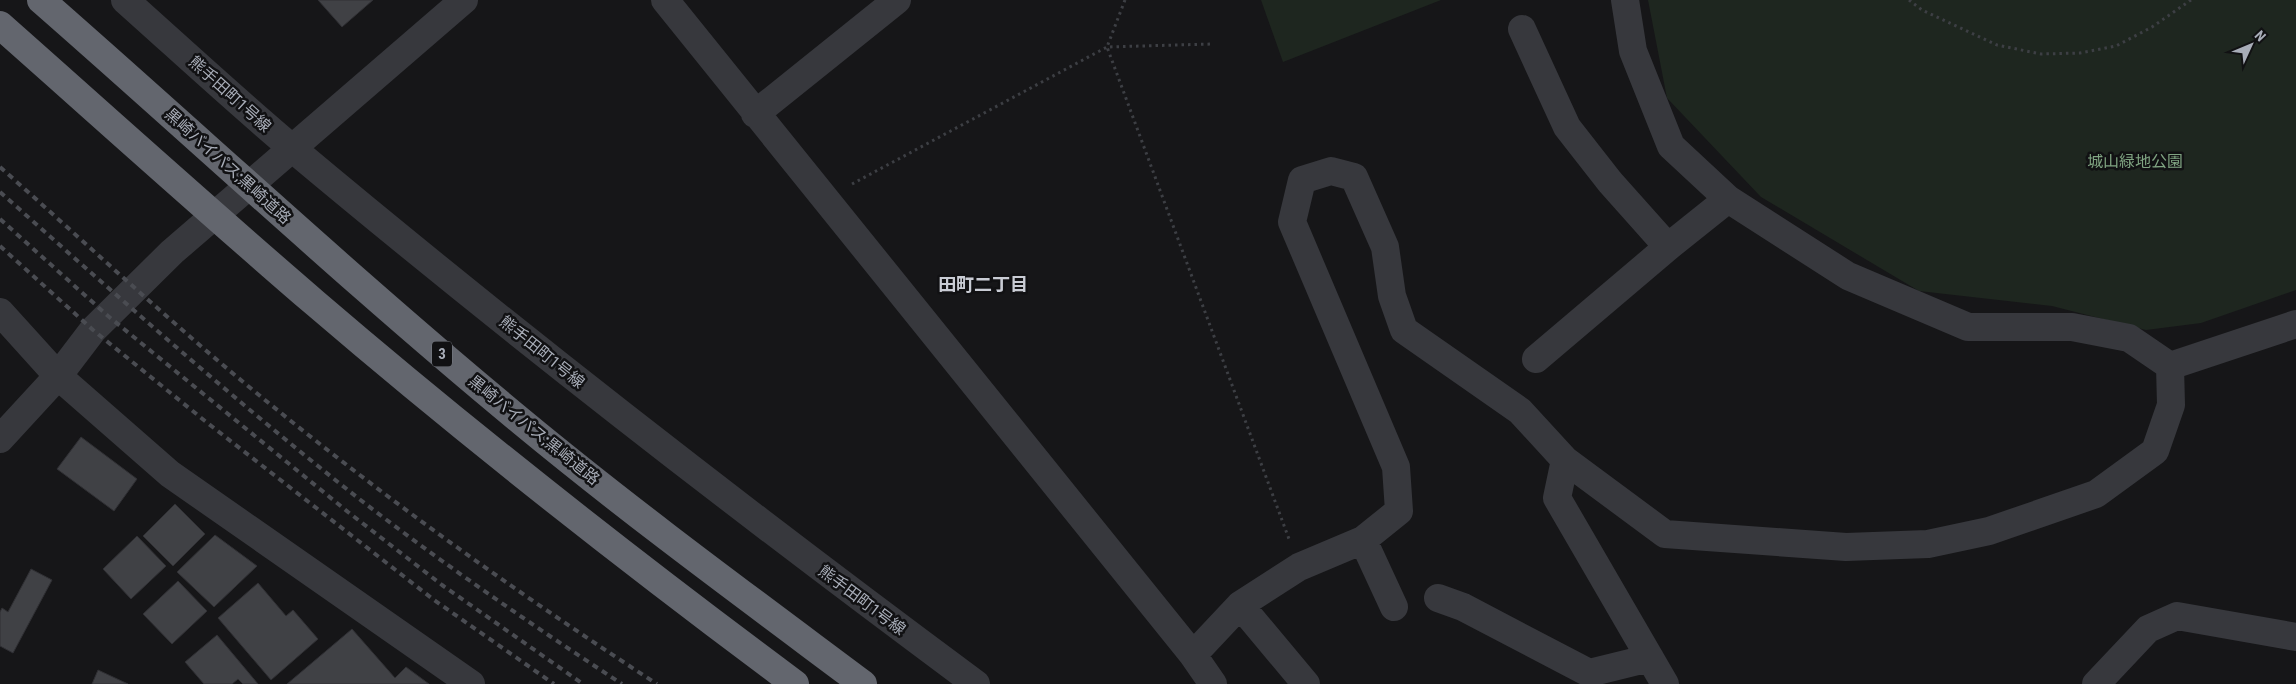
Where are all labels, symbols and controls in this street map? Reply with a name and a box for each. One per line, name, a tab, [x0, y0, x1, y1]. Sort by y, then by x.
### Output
north arrow	[2226, 20, 2276, 70]
text: N	[2252, 27, 2269, 45]
street label: 熊手田町1号線	[185, 52, 275, 136]
street label: 黒崎バイパス;黒崎道路	[161, 104, 295, 228]
park label: 城山緑地公園	[2087, 152, 2183, 171]
district label: 田町二丁目	[938, 274, 1028, 295]
street label: 熊手田町1号線	[496, 312, 588, 392]
road number: 3	[432, 342, 452, 366]
street label: 黒崎バイパス;黒崎道路	[465, 371, 603, 489]
street label: 熊手田町1号線	[815, 561, 909, 639]

